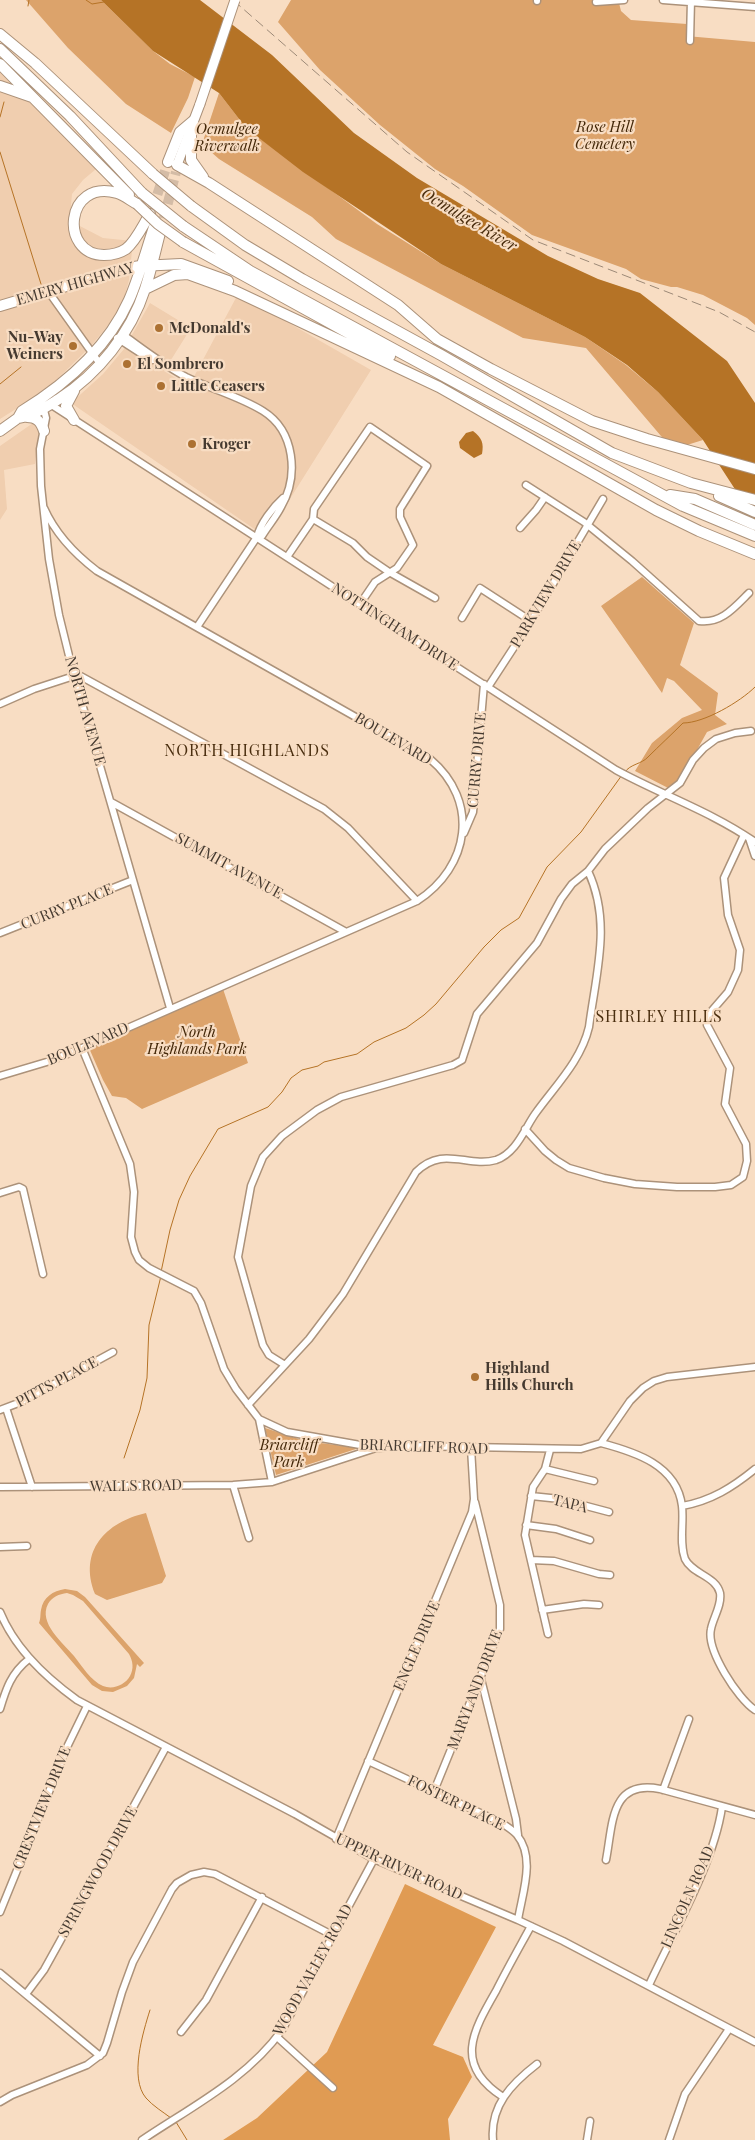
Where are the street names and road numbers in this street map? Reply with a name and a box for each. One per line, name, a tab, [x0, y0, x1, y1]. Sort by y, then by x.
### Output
street label: EMERY HIGHWAY	[14, 259, 136, 309]
street label: PARKVIEW DRIVE	[507, 537, 585, 651]
street label: NOTTINGHAM DRIVE	[328, 579, 462, 675]
street label: NORTH AVENUE	[61, 654, 109, 768]
street label: BOULEVARD	[351, 709, 435, 769]
street label: CURRY DRIVE	[464, 711, 490, 809]
street label: SUMMIT AVENUE	[172, 829, 286, 903]
street label: CURRY PLACE	[18, 880, 116, 934]
street label: BOULEVARD	[45, 1019, 131, 1069]
street label: PITTS PLACE	[13, 1353, 101, 1411]
street label: BRIARCLIFF ROAD	[359, 1436, 489, 1458]
street label: WALLS ROAD	[90, 1476, 182, 1496]
street label: TAPA	[551, 1491, 589, 1517]
street label: ENGLE DRIVE	[390, 1598, 444, 1694]
street label: MARYLAND DRIVE	[444, 1627, 506, 1753]
street label: CRESTVIEW DRIVE	[9, 1744, 75, 1872]
street label: FOSTER PLACE	[404, 1772, 508, 1834]
street label: SPRINGWOOD DRIVE	[55, 1803, 141, 1941]
street label: UPPER RIVER ROAD	[333, 1830, 465, 1904]
street label: LINCOLN ROAD	[658, 1843, 718, 1951]
street label: WOOD VALLEY ROAD	[269, 1901, 357, 2039]

